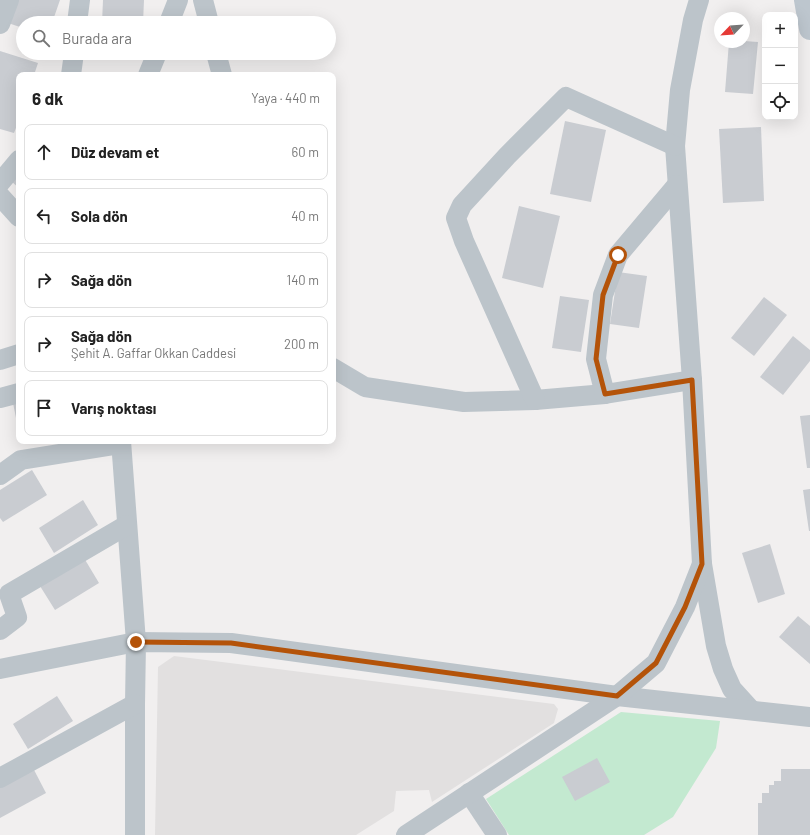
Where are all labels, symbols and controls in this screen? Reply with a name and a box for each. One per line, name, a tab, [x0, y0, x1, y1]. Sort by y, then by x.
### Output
north arrow	[714, 12, 750, 48]
map controls	[762, 12, 798, 120]
button: +	[762, 12, 798, 48]
search box	[16, 16, 336, 60]
icon: search	[30, 27, 52, 49]
text: Burada ara	[62, 29, 132, 47]
button: −	[762, 48, 798, 84]
button: locate	[762, 84, 798, 120]
text: 6 dk	[32, 88, 63, 108]
text: Yaya · 440 m	[251, 90, 320, 106]
icon: ahead	[33, 141, 55, 163]
text: Düz devam et	[71, 143, 159, 161]
text: 60 m	[292, 144, 319, 160]
icon: left	[33, 205, 55, 227]
text: Sola dön	[71, 207, 128, 225]
text: 40 m	[291, 208, 319, 224]
route start	[609, 246, 627, 264]
icon: right	[33, 269, 55, 291]
text: Sağa dön	[71, 271, 132, 289]
text: 140 m	[287, 272, 319, 288]
text: Sağa dön	[71, 327, 132, 345]
icon: right	[33, 333, 55, 355]
text: 200 m	[284, 336, 319, 352]
text: Şehit A. Gaffar Okkan Caddesi	[71, 345, 236, 361]
icon: arrive	[33, 397, 55, 419]
text: Varış noktası	[71, 399, 156, 417]
route end	[127, 633, 145, 651]

